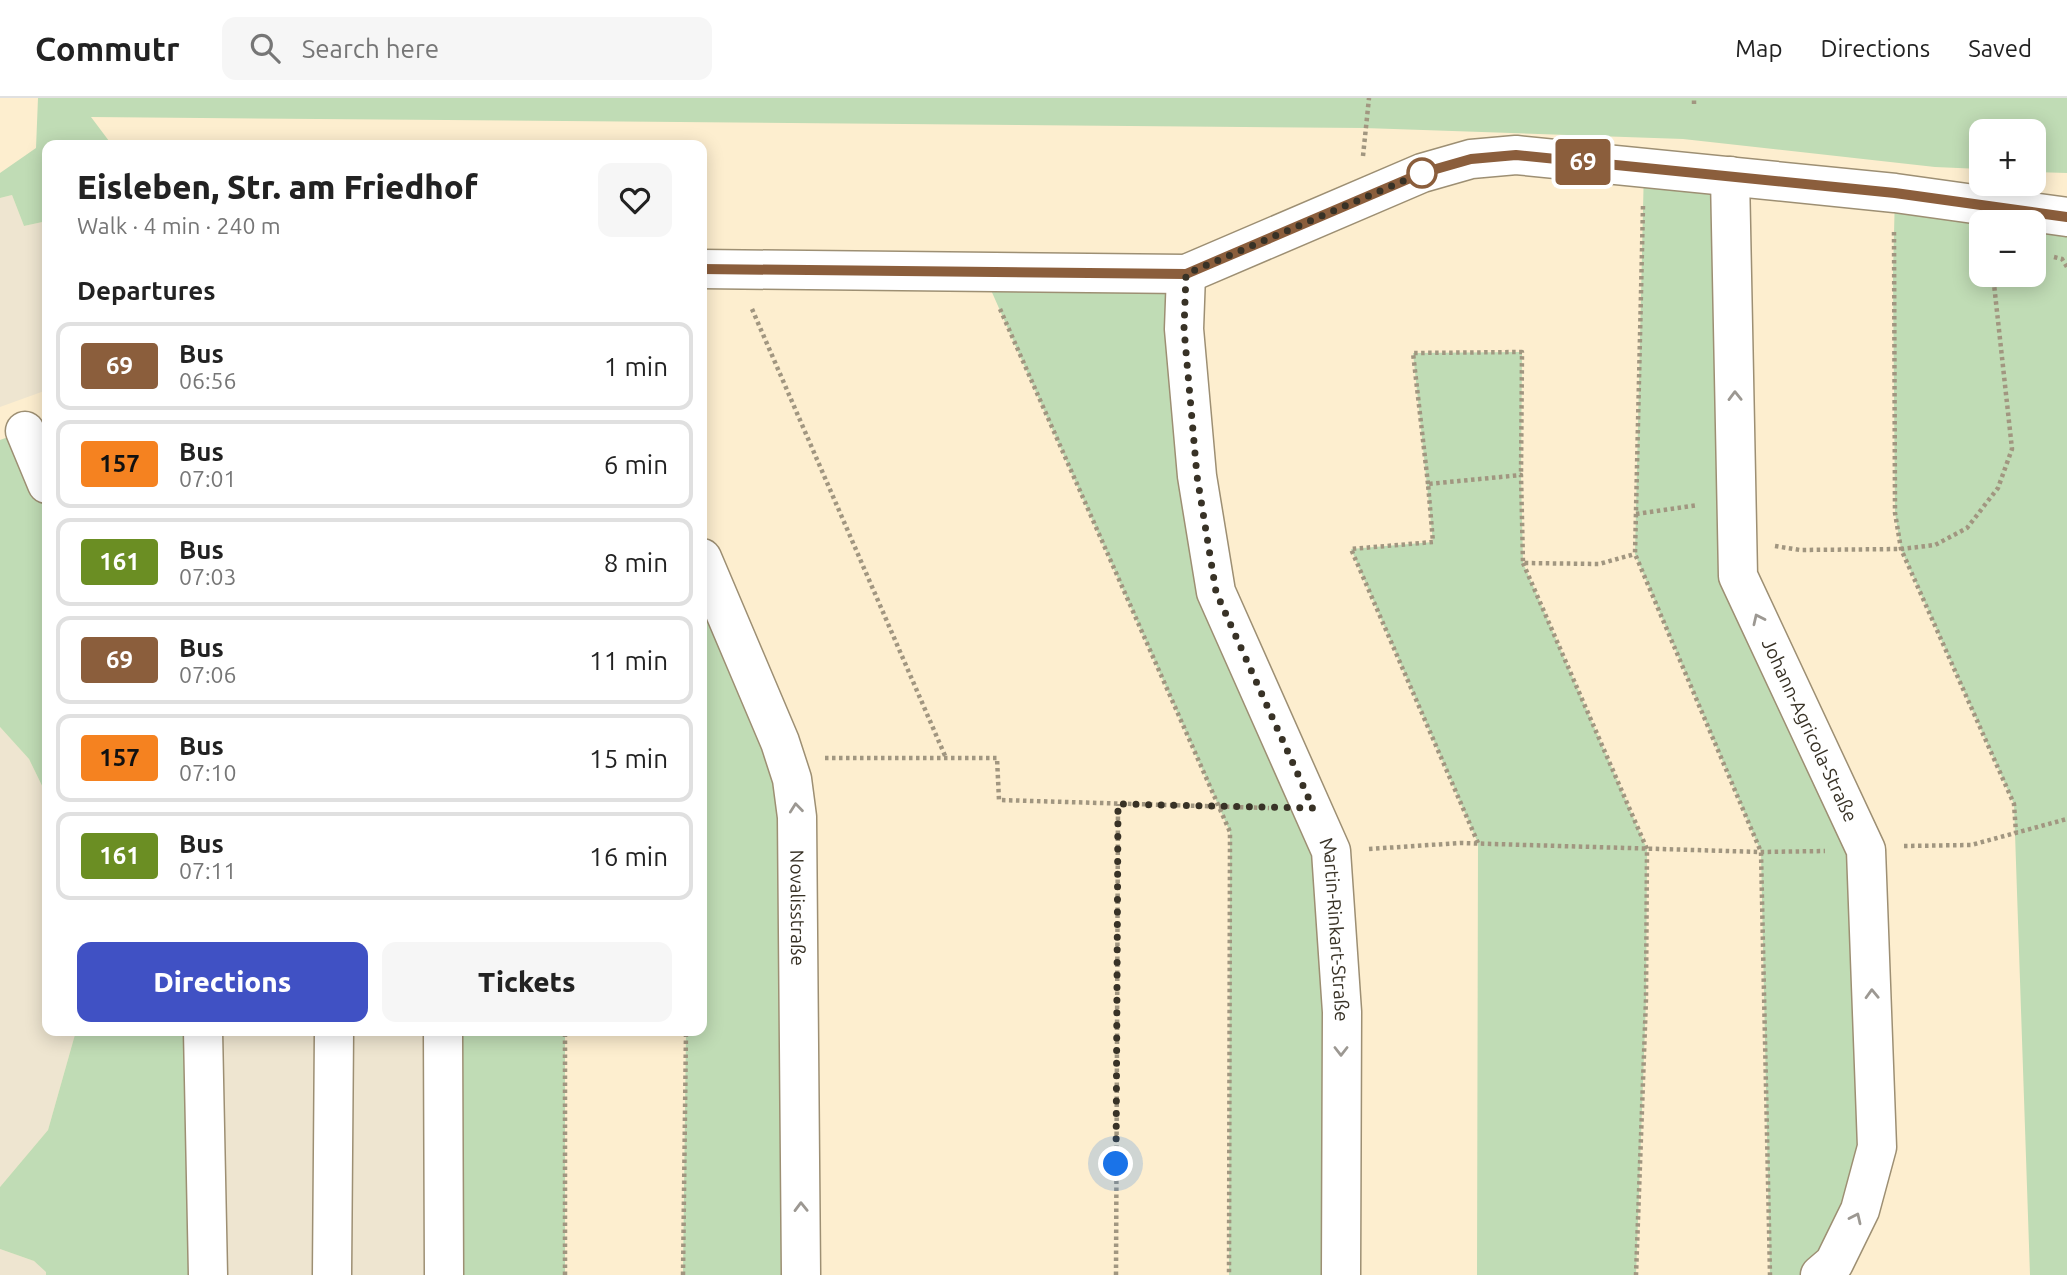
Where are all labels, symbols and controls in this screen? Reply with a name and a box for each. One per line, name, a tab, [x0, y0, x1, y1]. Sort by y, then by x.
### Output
search box	[222, 17, 712, 80]
icon: search	[246, 29, 284, 67]
text: Commutr	[35, 30, 180, 67]
text: Search here	[302, 34, 439, 63]
text: Map	[1735, 35, 1782, 62]
text: Directions	[1820, 35, 1930, 62]
text: Saved	[1968, 35, 2032, 62]
map controls	[1969, 119, 2046, 287]
button: +	[1969, 119, 2046, 196]
line badge: 69	[1552, 139, 1614, 185]
text: 69	[1569, 148, 1597, 175]
unlabelled marker	[1407, 158, 1437, 188]
button: heart	[598, 163, 672, 237]
text: Eisleben, Str. am Friedhof	[77, 168, 478, 205]
button: −	[1969, 210, 2046, 287]
text: Walk · 4 min · 240 m	[77, 213, 281, 238]
text: Departures	[77, 276, 215, 305]
text: Bus	[179, 339, 224, 368]
text: 69	[106, 352, 133, 379]
text: 1 min	[604, 352, 668, 381]
text: 06:56	[179, 368, 237, 393]
one-way arrow	[1728, 391, 1743, 402]
text: Bus	[179, 437, 224, 466]
text: 157	[99, 450, 140, 477]
text: 6 min	[604, 450, 668, 479]
text: 07:01	[179, 466, 237, 491]
text: Bus	[179, 535, 224, 564]
text: 161	[99, 548, 140, 575]
text: 8 min	[604, 548, 668, 577]
text: 07:03	[179, 564, 237, 589]
one-way arrow	[1752, 614, 1766, 626]
text: Bus	[179, 633, 224, 662]
street label: Johann-Agricola-Straße	[1758, 635, 1862, 825]
text: 69	[106, 646, 133, 673]
text: 11 min	[589, 646, 668, 675]
text: 07:06	[179, 662, 237, 687]
text: Bus	[179, 731, 224, 760]
text: 157	[99, 744, 140, 771]
text: 15 min	[589, 744, 668, 773]
text: 07:10	[179, 760, 237, 785]
one-way arrow	[788, 802, 803, 814]
text: Bus	[179, 829, 224, 858]
street label: Martin-Rinkart-Straße	[1315, 834, 1353, 1021]
text: 161	[99, 842, 140, 869]
text: 16 min	[589, 842, 668, 871]
street label: Novalisstraße	[786, 850, 809, 966]
text: 07:11	[179, 858, 237, 883]
button: Directions	[77, 942, 368, 1022]
button: Tickets	[382, 942, 672, 1022]
one-way arrow	[1864, 988, 1879, 999]
one-way arrow	[1334, 1045, 1349, 1056]
your location	[1098, 1146, 1133, 1181]
one-way arrow	[793, 1201, 809, 1212]
one-way arrow	[1848, 1213, 1862, 1225]

